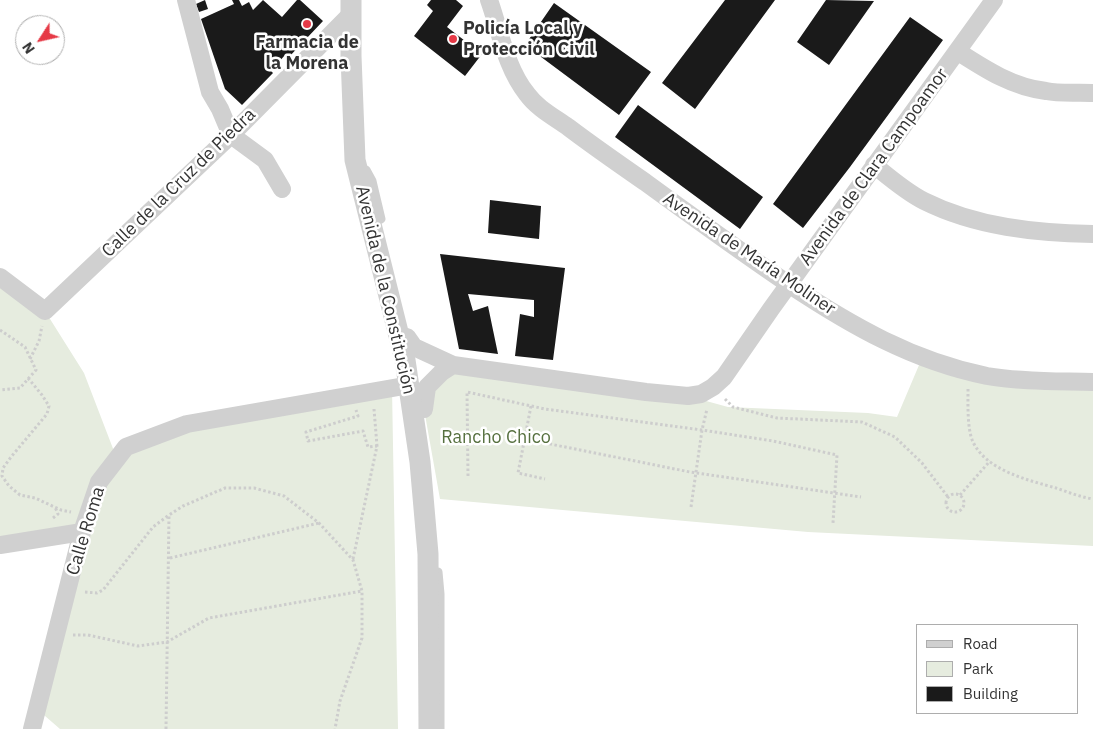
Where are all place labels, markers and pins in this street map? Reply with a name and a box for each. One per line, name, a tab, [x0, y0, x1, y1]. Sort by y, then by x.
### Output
marker: Farmacia de la Morena	[301, 18, 313, 30]
place label: Policía Local y Protección Civil	[463, 18, 595, 60]
place label: Farmacia de la Morena	[255, 32, 359, 74]
marker: Policía Local y Protección Civil	[447, 33, 459, 45]

